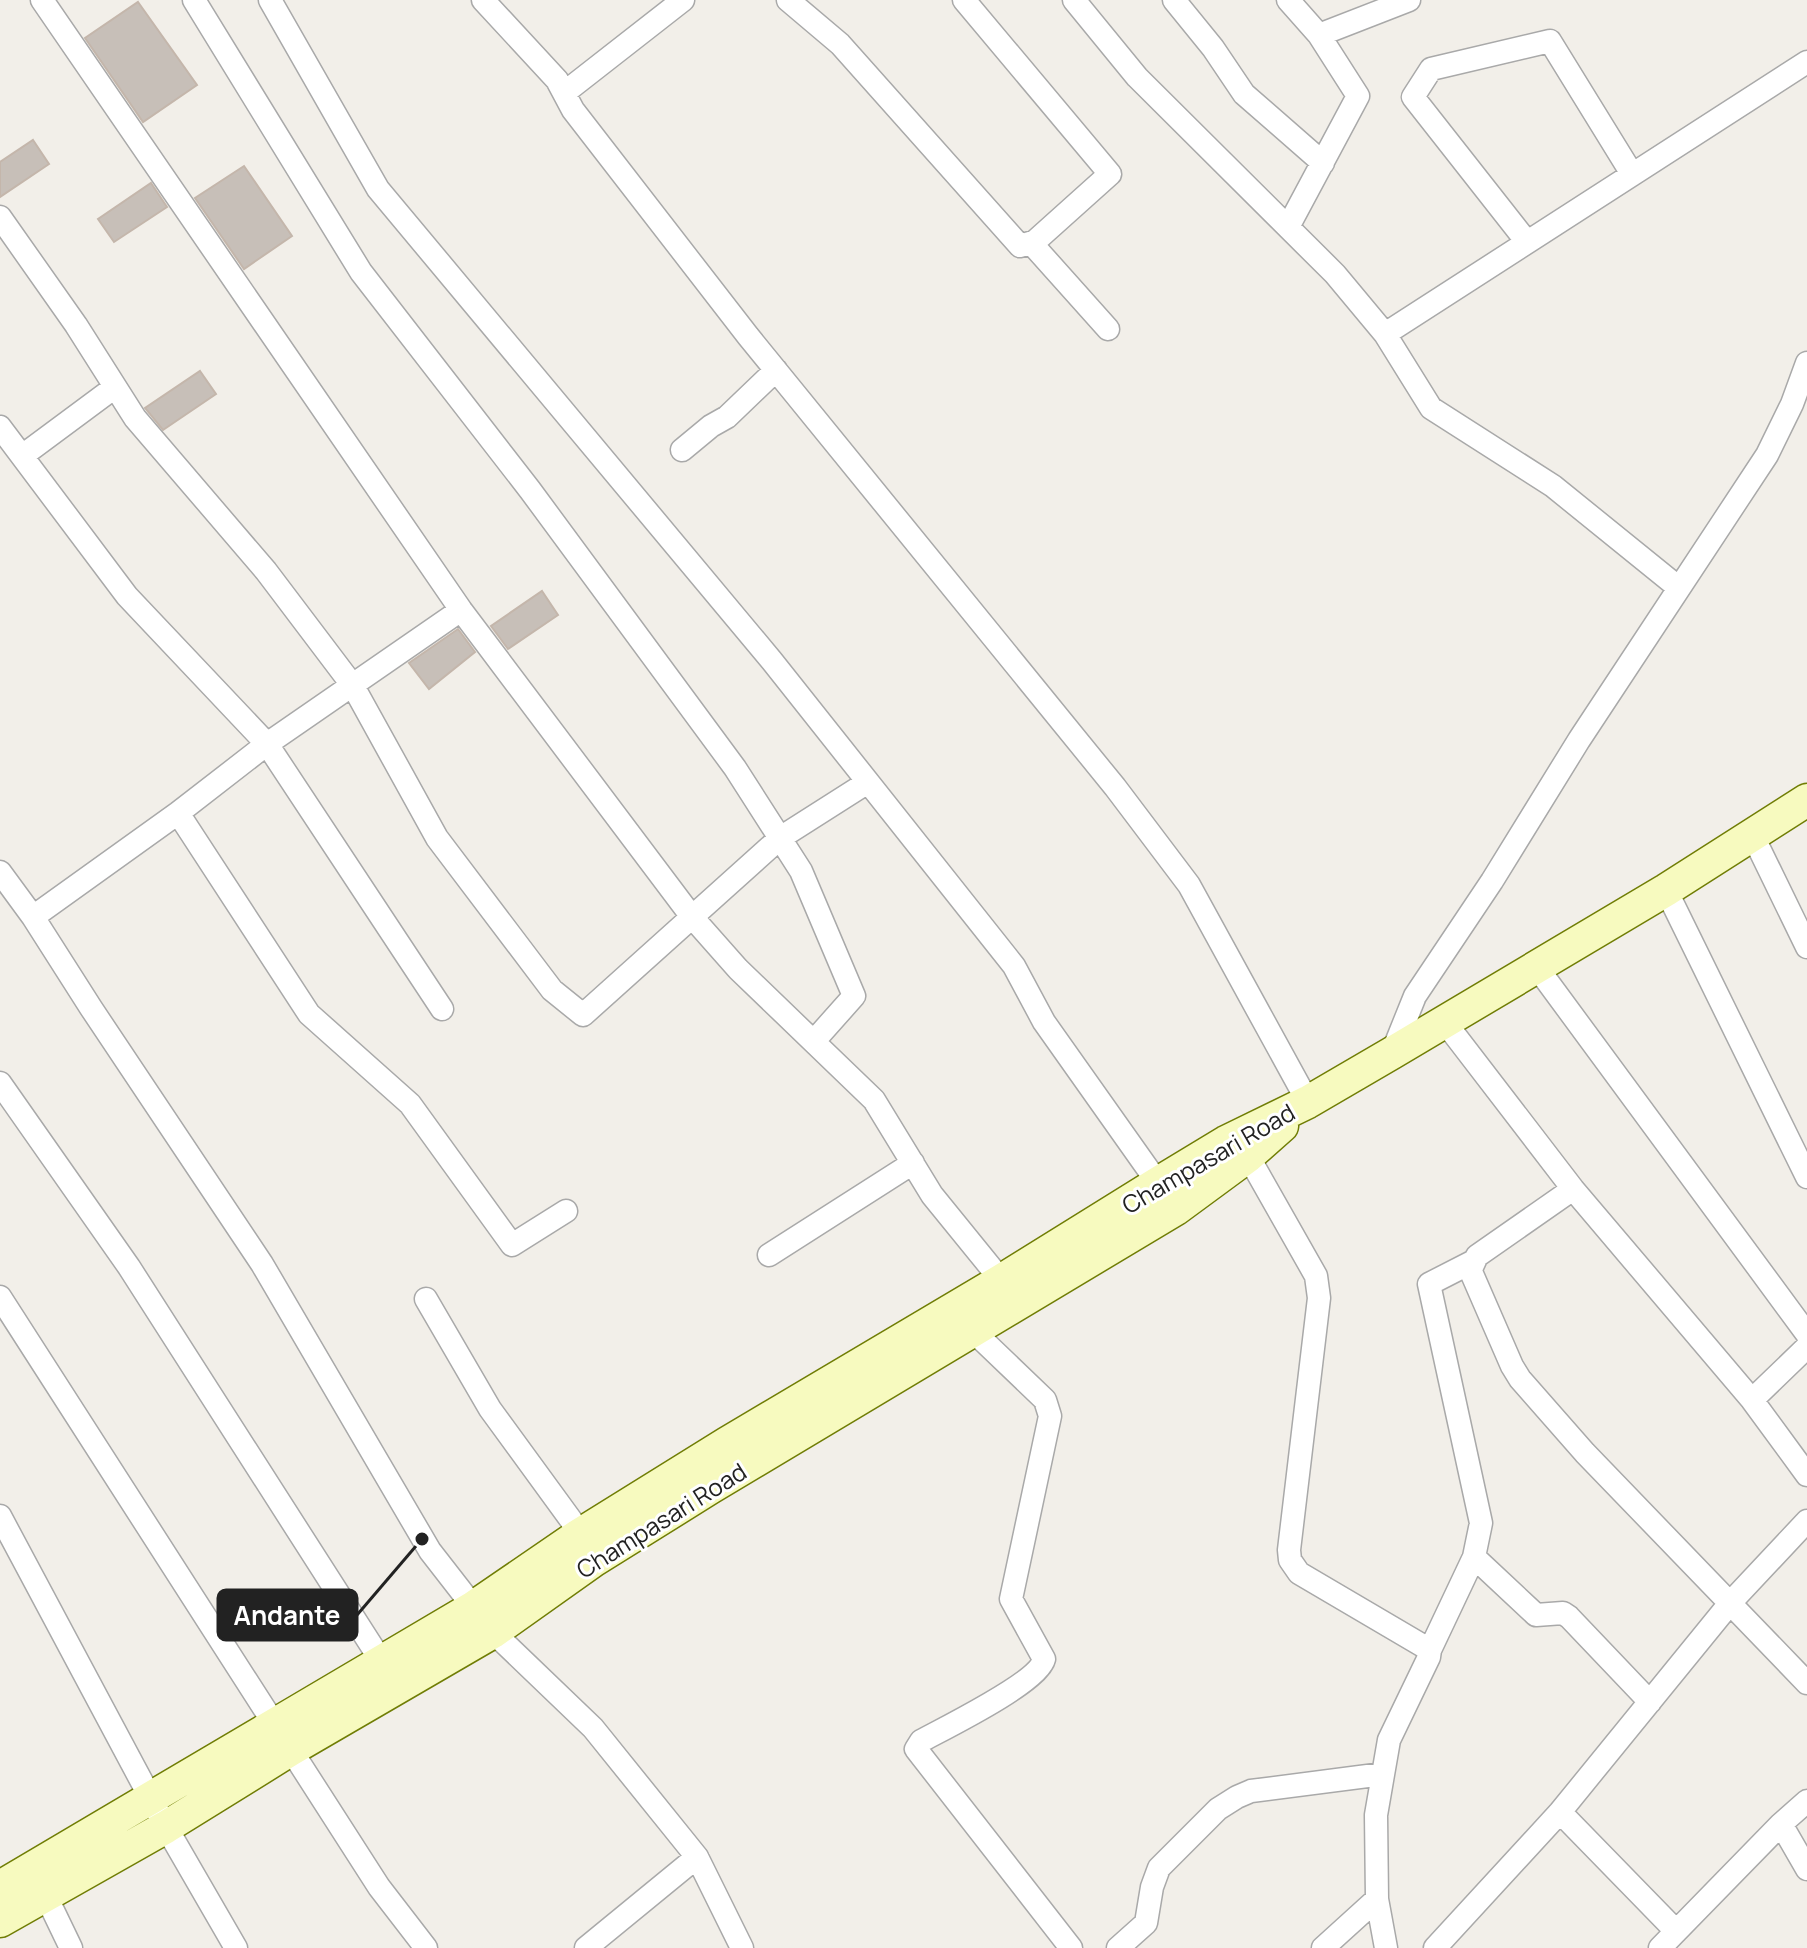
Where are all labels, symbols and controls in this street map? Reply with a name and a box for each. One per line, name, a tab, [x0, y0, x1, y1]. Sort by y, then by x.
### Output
street label: Champasari Road	[1116, 1095, 1300, 1221]
street label: Champasari Road	[570, 1454, 752, 1586]
callout: Andante	[218, 1590, 357, 1640]
text: Andante	[234, 1597, 340, 1633]

